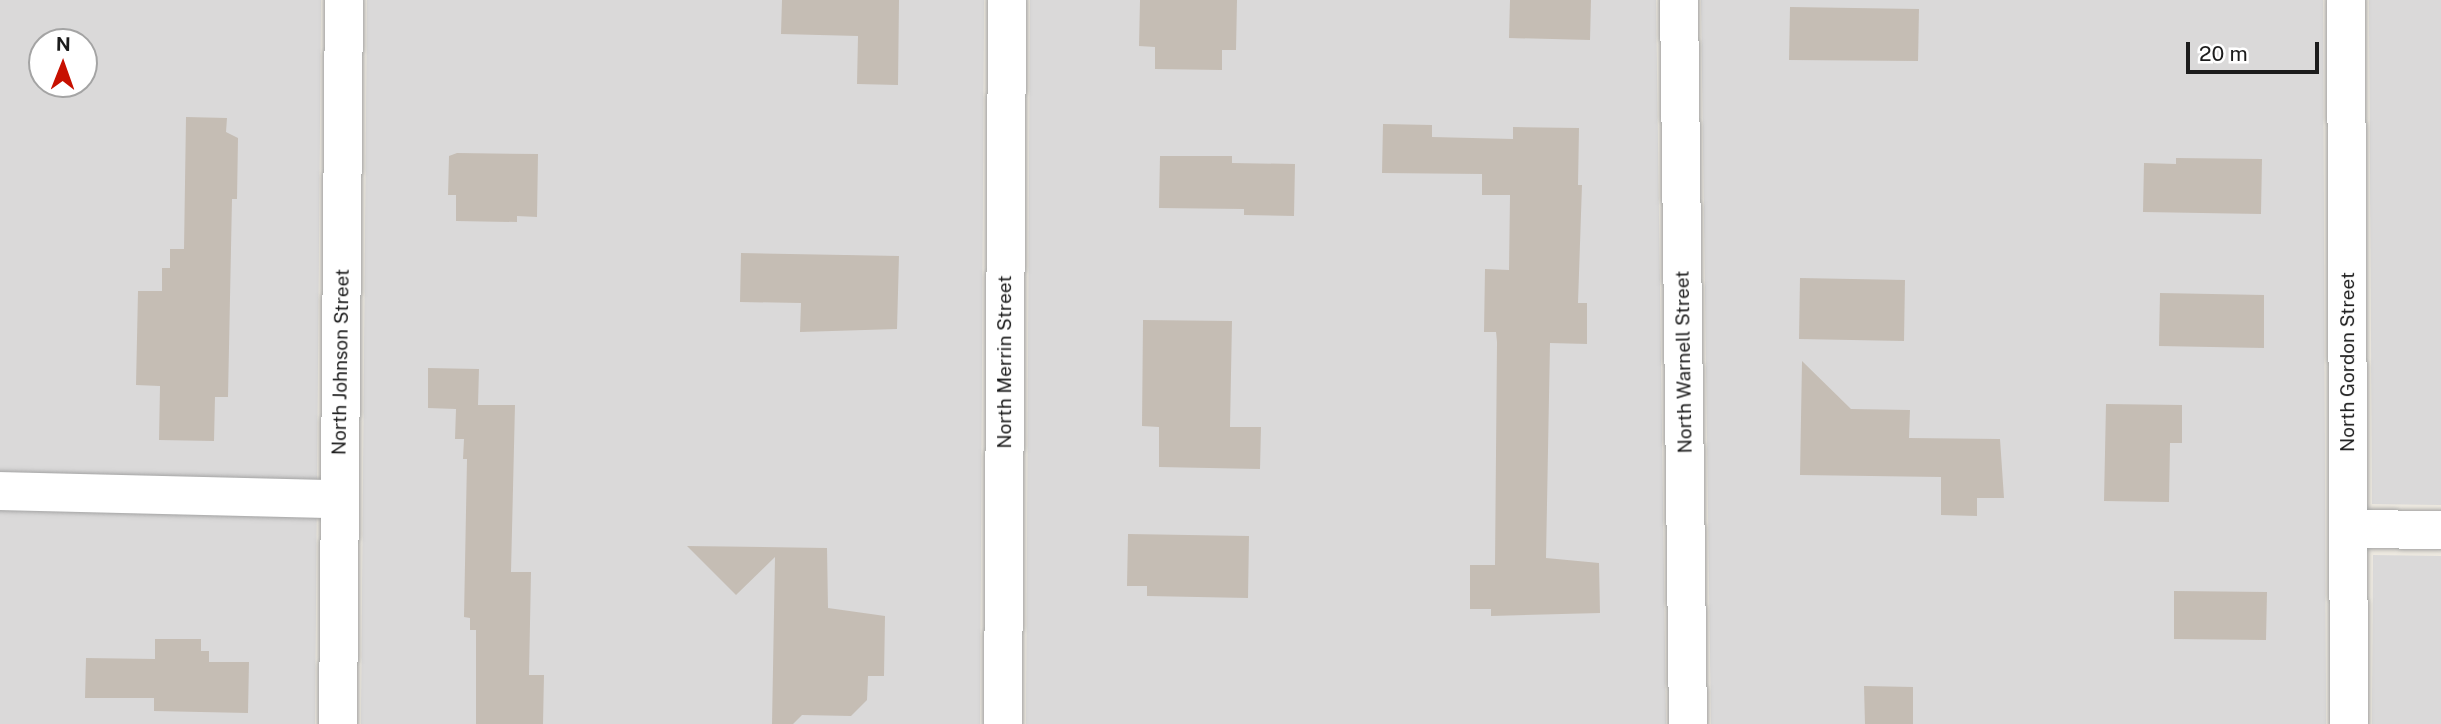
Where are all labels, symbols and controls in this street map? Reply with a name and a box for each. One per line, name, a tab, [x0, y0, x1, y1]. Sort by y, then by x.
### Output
north arrow	[28, 28, 98, 98]
scale bar	[2189, 28, 2322, 72]
text: N	[56, 33, 71, 55]
text: 20 m	[2199, 41, 2248, 66]
street label: North Johnson Street	[328, 269, 354, 455]
street label: North Warnell Street	[1671, 270, 1697, 454]
street label: North Gordon Street	[2337, 272, 2359, 452]
street label: North Merrin Street	[994, 275, 1016, 449]

